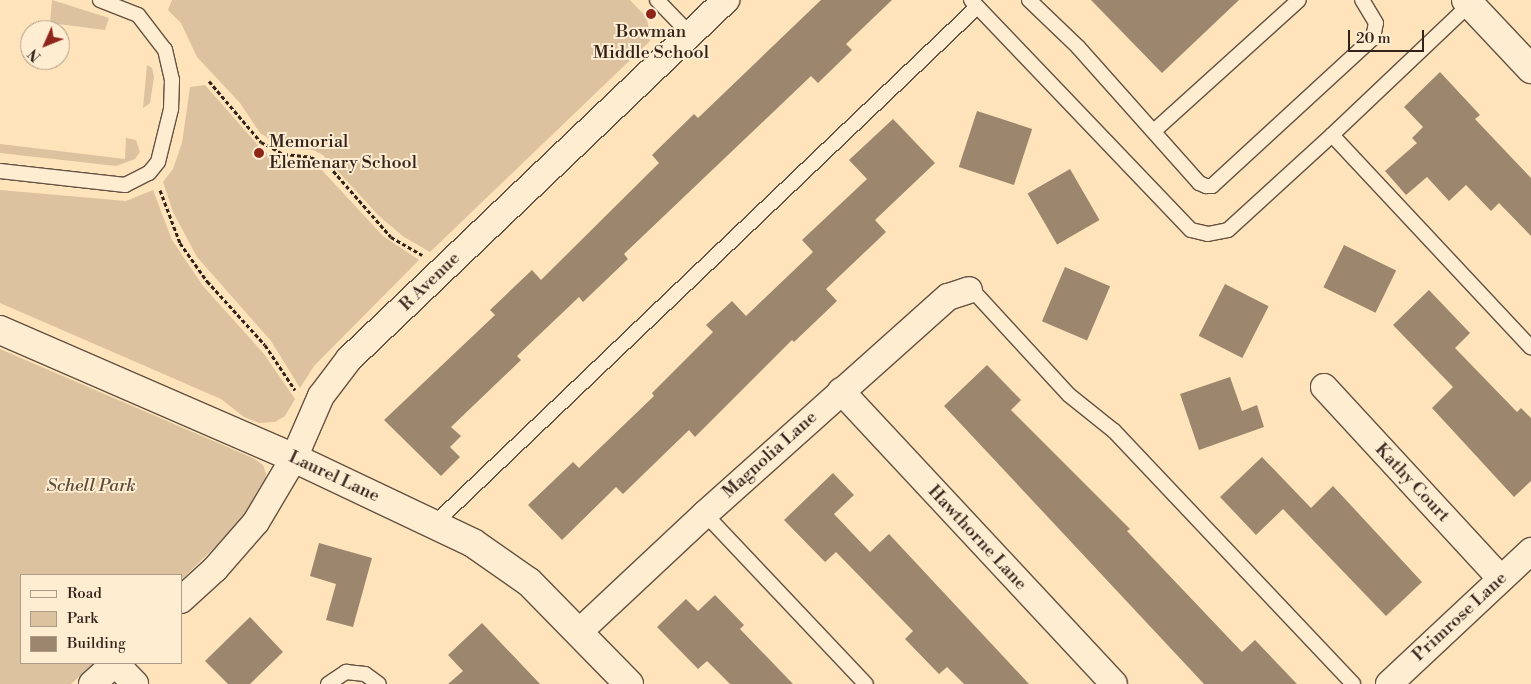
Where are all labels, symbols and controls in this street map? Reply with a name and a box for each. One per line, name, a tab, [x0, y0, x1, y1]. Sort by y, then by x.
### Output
marker: Bowman Middle School	[645, 8, 657, 20]
north arrow	[20, 20, 70, 70]
scale bar	[1351, 20, 1427, 52]
place label: Bowman Middle School	[593, 22, 709, 64]
text: 20 m	[1356, 29, 1391, 48]
text: N	[25, 44, 45, 65]
place label: Memorial Elemenary School	[269, 132, 417, 174]
marker: Memorial Elemenary School	[253, 147, 265, 159]
street label: R Avenue	[395, 248, 465, 316]
street label: Magnolia Lane	[718, 407, 822, 503]
street label: Kathy Court	[1370, 439, 1454, 527]
street label: Laurel Lane	[285, 447, 383, 507]
park label: Schell Park	[46, 475, 136, 497]
street label: Hawthorne Lane	[923, 481, 1031, 595]
street label: Primrose Lane	[1408, 568, 1512, 666]
legend	[20, 574, 182, 664]
text: Road	[67, 584, 102, 603]
text: Park	[67, 609, 98, 628]
text: Building	[67, 634, 126, 653]

